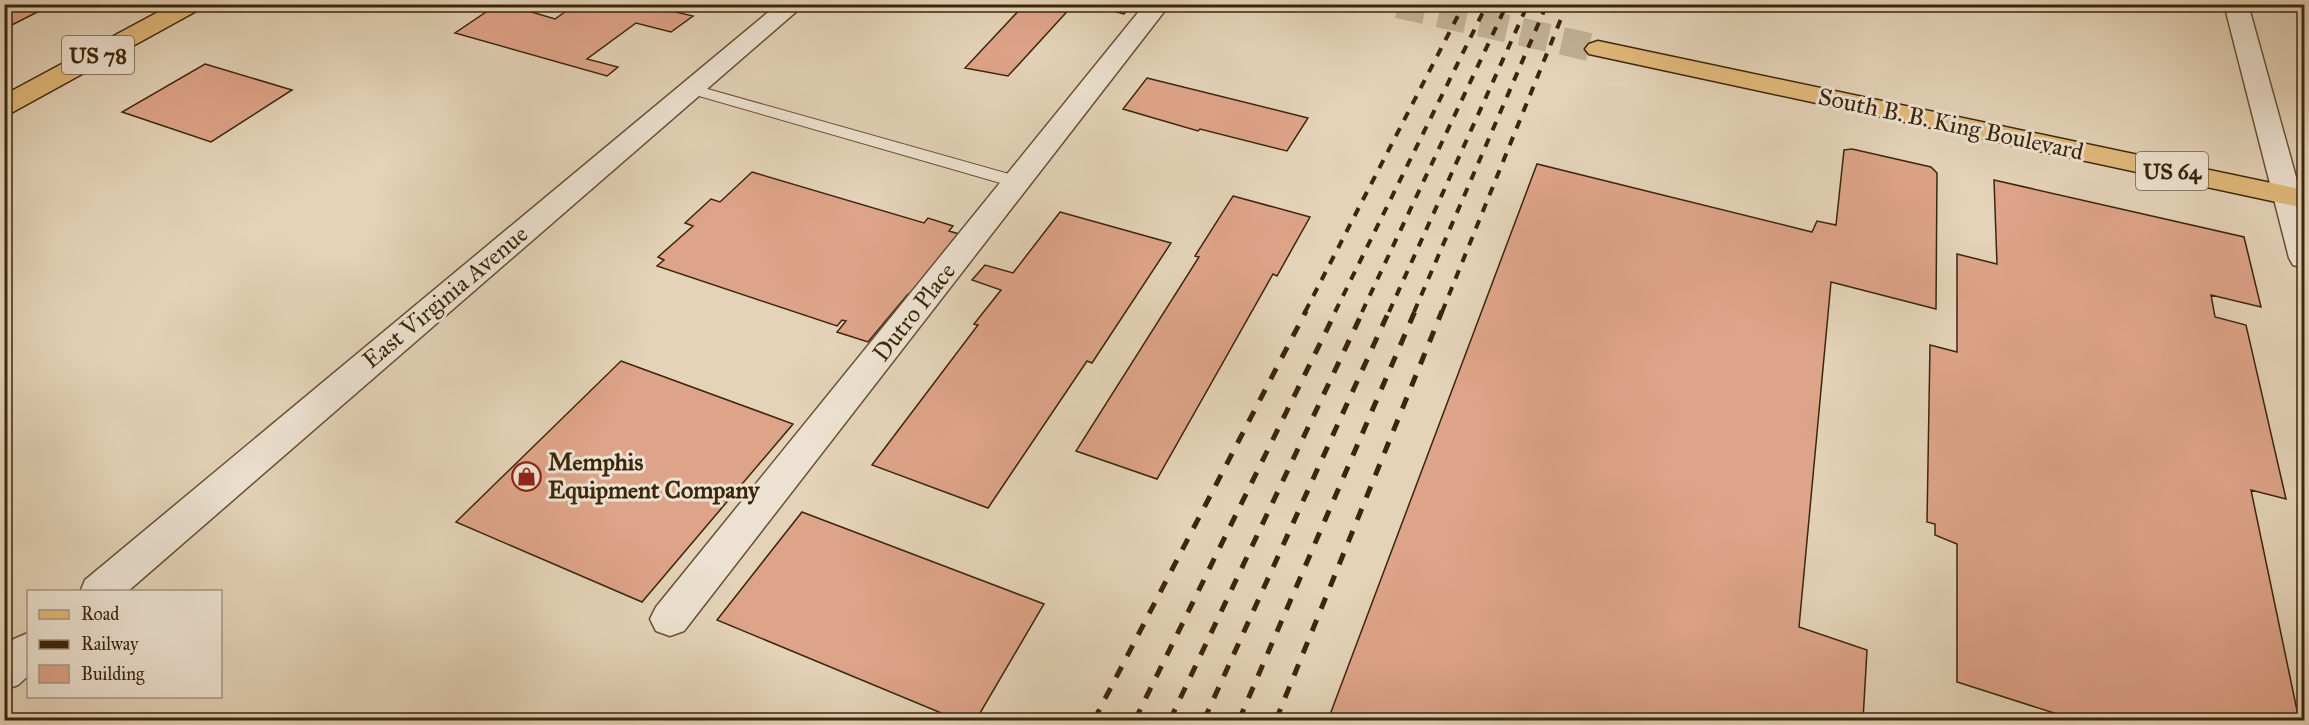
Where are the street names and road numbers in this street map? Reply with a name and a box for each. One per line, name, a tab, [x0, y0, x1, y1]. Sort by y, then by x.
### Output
road number: US 78	[62, 36, 134, 74]
street label: South B. B. King Boulevard	[1816, 81, 2086, 167]
road number: US 64	[2136, 152, 2208, 190]
street label: East Virginia Avenue	[356, 219, 534, 375]
street label: Dutro Place	[866, 257, 962, 367]

